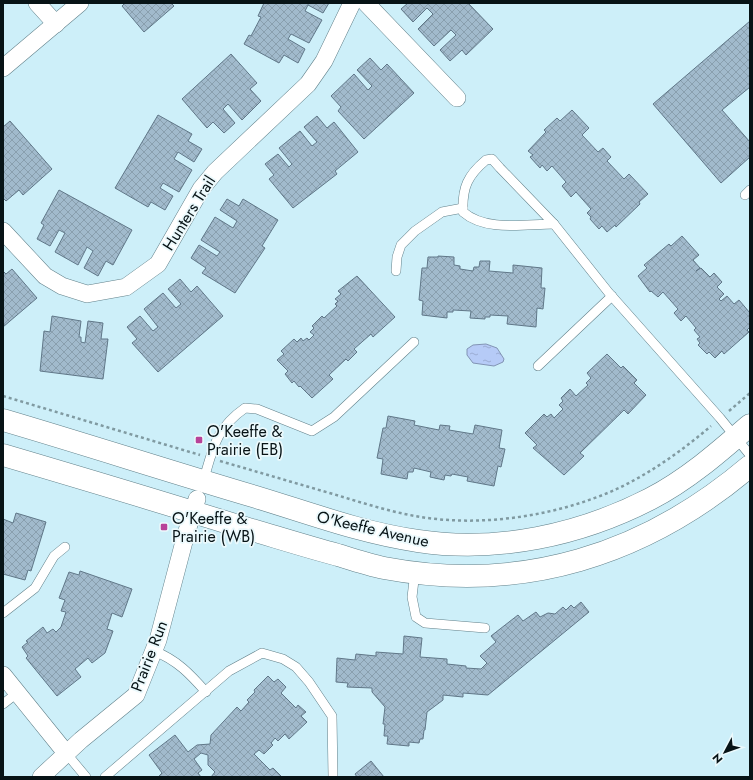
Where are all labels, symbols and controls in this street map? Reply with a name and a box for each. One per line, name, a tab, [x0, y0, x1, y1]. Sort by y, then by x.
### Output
street label: Hunters Trail	[157, 171, 221, 255]
place label: O'Keeffe & Prairie (EB)	[207, 420, 283, 461]
marker: O'Keeffe & Prairie (EB)	[194, 435, 204, 445]
street label: O'Keeffe Avenue	[315, 505, 431, 553]
place label: O'Keeffe & Prairie (WB)	[172, 507, 255, 548]
marker: O'Keeffe & Prairie (WB)	[159, 522, 169, 532]
street label: Prairie Run	[125, 617, 173, 695]
north arrow	[705, 732, 745, 772]
text: N	[709, 750, 726, 767]

